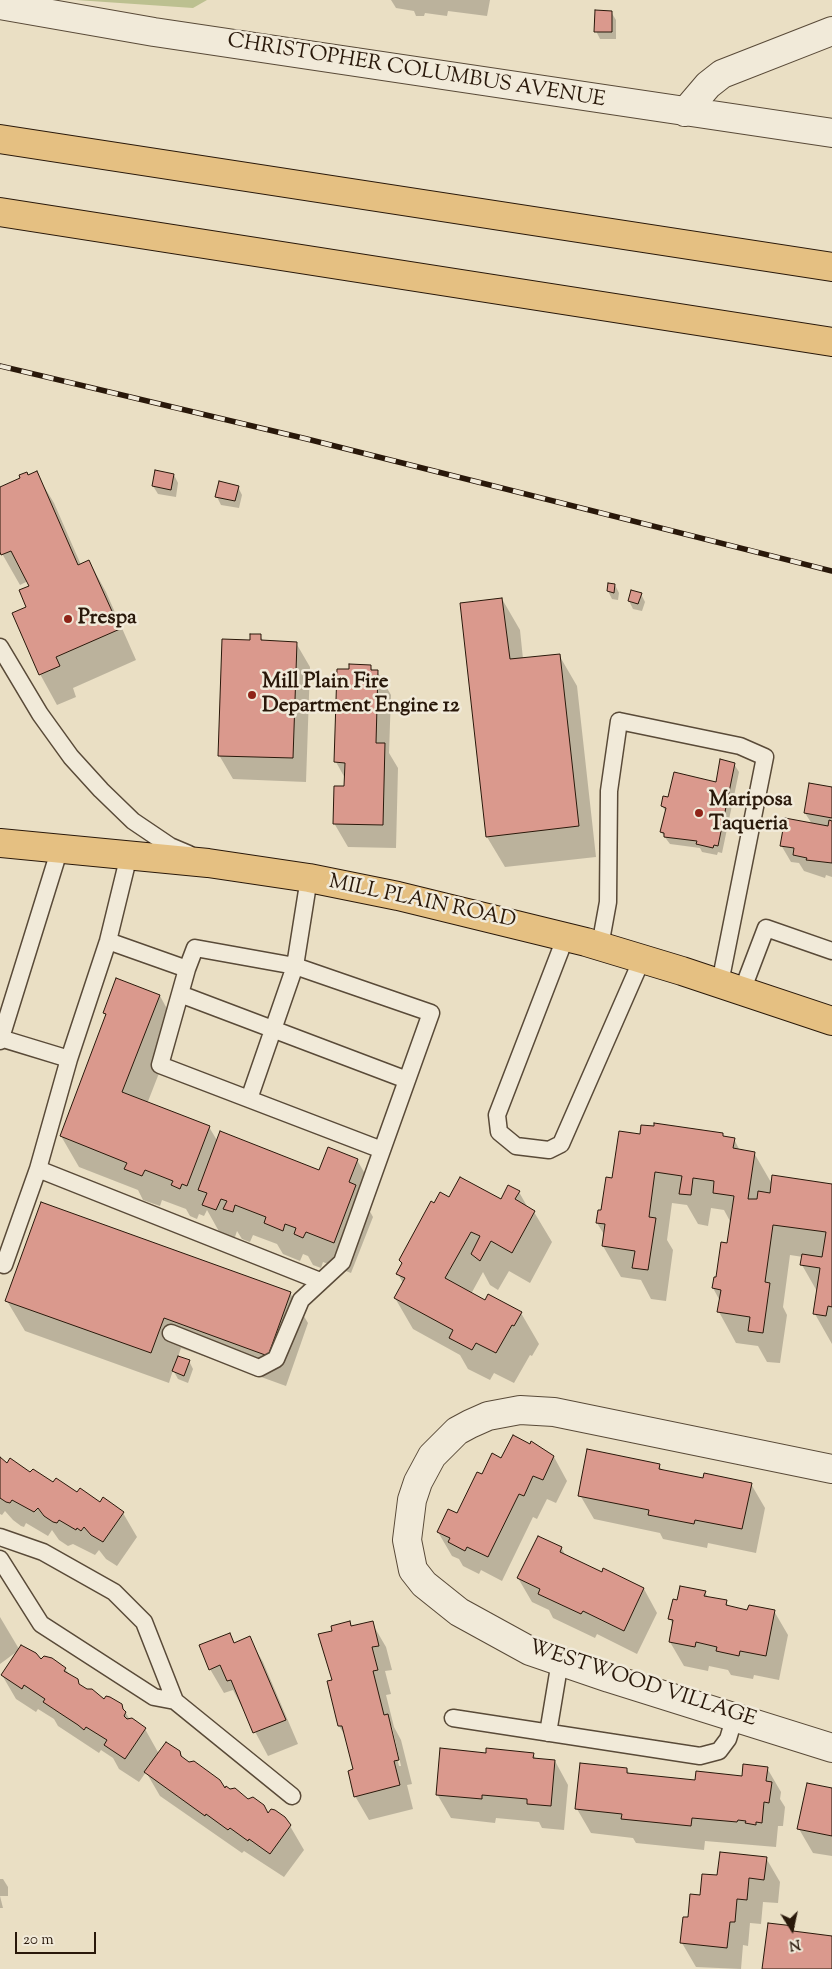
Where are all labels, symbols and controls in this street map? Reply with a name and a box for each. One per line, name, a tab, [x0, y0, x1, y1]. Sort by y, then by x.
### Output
street label: CHRISTOPHER COLUMBUS AVENUE	[225, 30, 607, 114]
place label: Prespa	[78, 606, 137, 632]
marker: Prespa	[62, 613, 74, 625]
place label: Mill Plain Fire Department Engine 12	[262, 670, 460, 720]
marker: Mill Plain Fire Department Engine 12	[246, 689, 258, 701]
place label: Mariposa Taqueria	[709, 788, 792, 838]
marker: Mariposa Taqueria	[693, 807, 705, 819]
street label: MILL PLAIN ROAD	[326, 871, 518, 935]
street label: WESTWOOD VILLAGE	[525, 1636, 759, 1734]
north arrow	[767, 1904, 817, 1954]
scale bar	[18, 1922, 99, 1954]
text: 20 m	[23, 1930, 54, 1951]
text: N	[787, 1933, 802, 1955]

